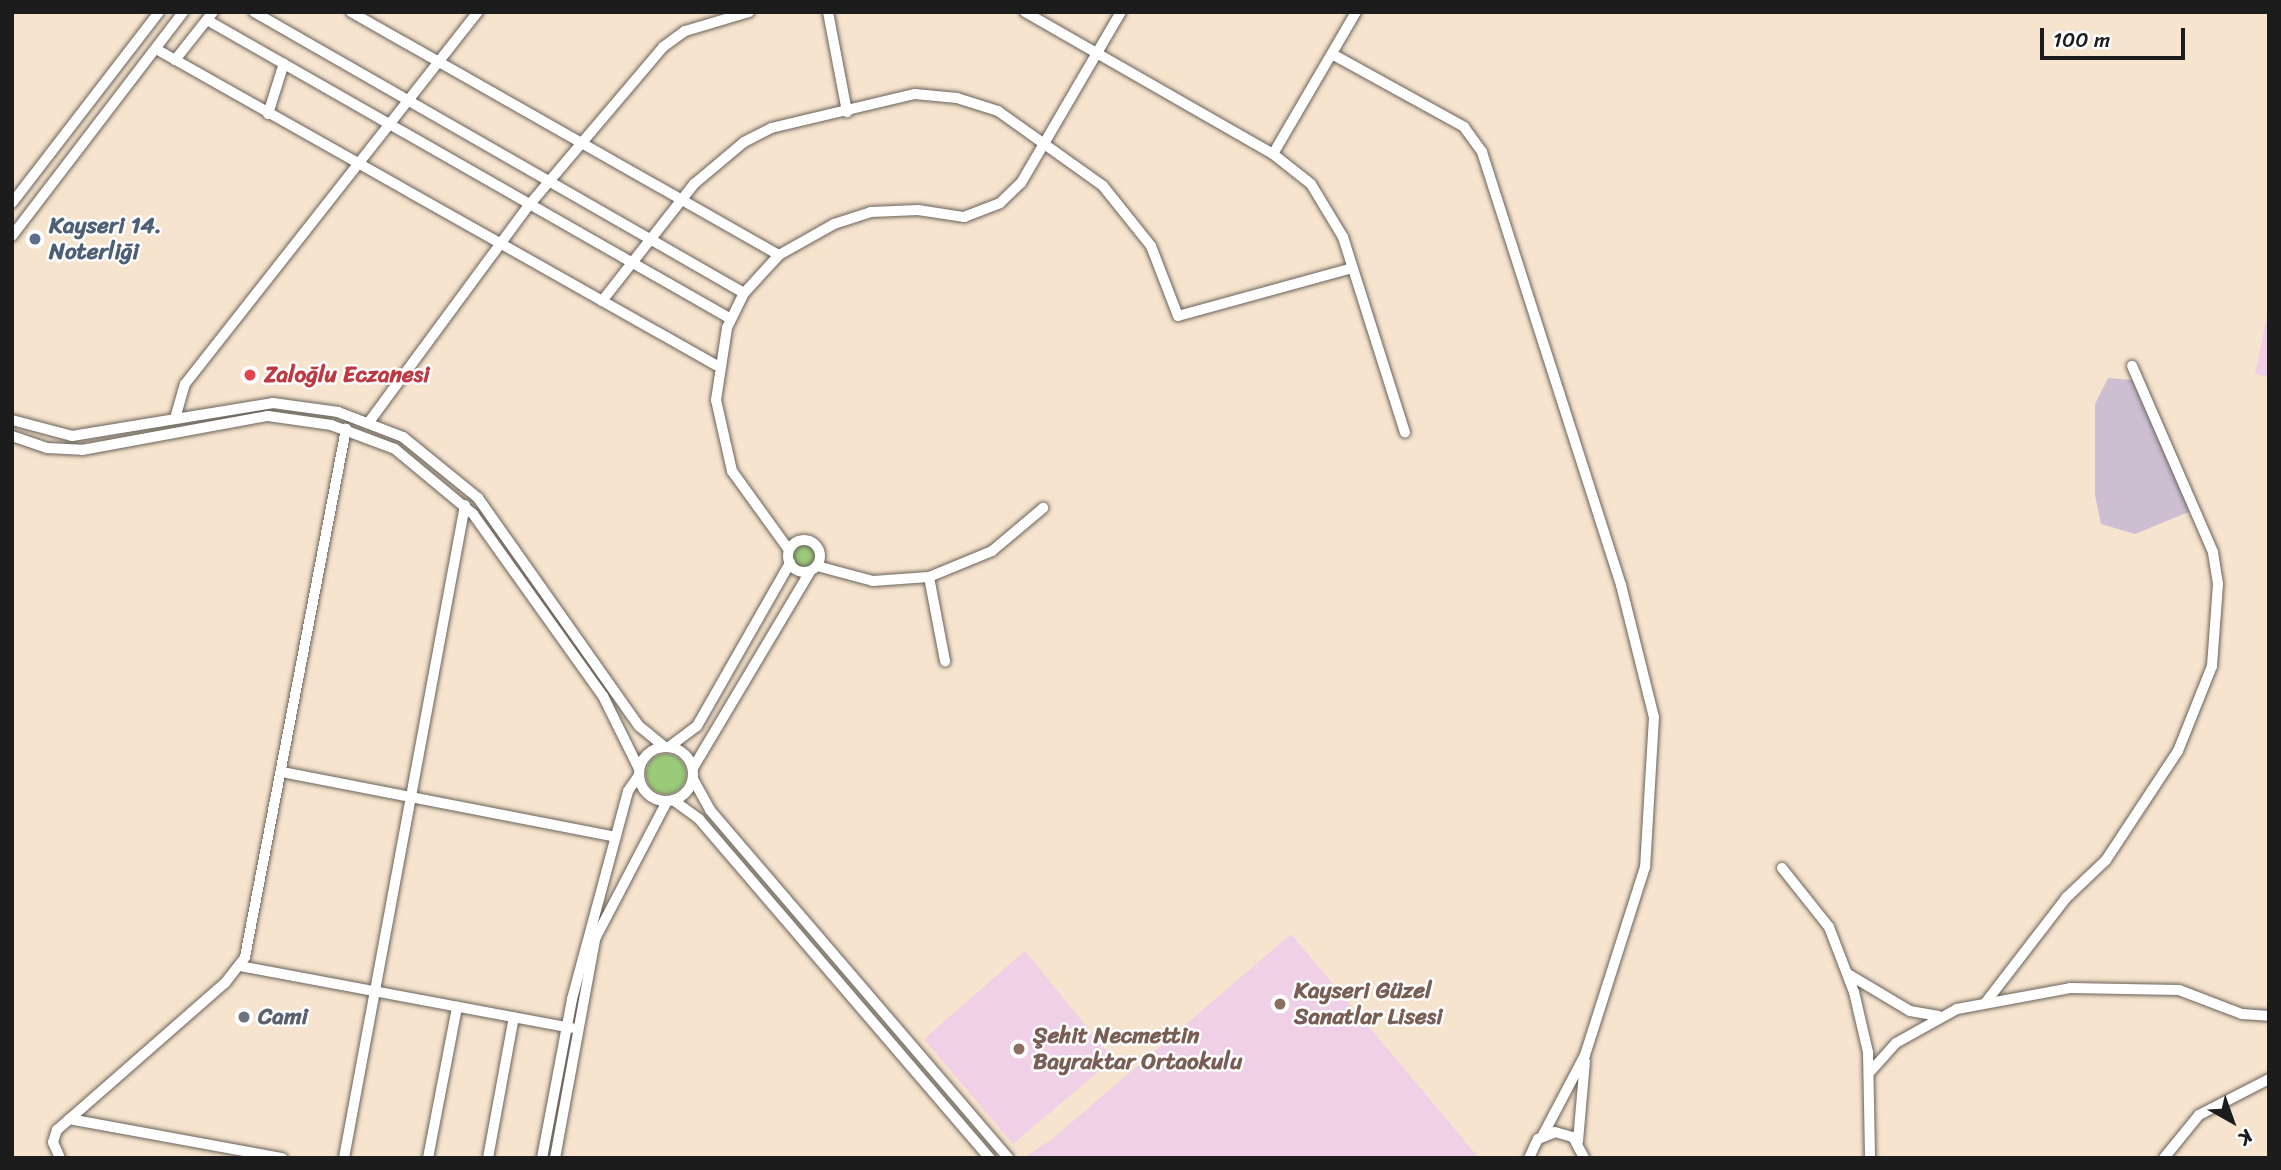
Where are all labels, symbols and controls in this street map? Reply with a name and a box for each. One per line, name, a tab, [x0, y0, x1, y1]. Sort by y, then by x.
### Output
scale bar	[2043, 14, 2188, 58]
text: 100 m	[2053, 21, 2110, 59]
place label: Kayseri 14. Noterliği	[49, 212, 162, 266]
marker: Kayseri 14. Noterliği	[27, 231, 43, 247]
place label: Zaloğlu Eczanesi	[264, 361, 431, 389]
marker: Zaloğlu Eczanesi	[242, 367, 258, 383]
place label: Kayseri Güzel Sanatlar Lisesi	[1294, 977, 1444, 1031]
marker: Kayseri Güzel Sanatlar Lisesi	[1272, 996, 1288, 1012]
place label: Cami	[258, 1003, 308, 1031]
marker: Cami	[236, 1009, 252, 1025]
place label: Şehit Necmettin Bayraktar Ortaokulu	[1033, 1022, 1242, 1076]
marker: Şehit Necmettin Bayraktar Ortaokulu	[1011, 1041, 1027, 1057]
north arrow	[2197, 1086, 2267, 1156]
text: K	[2231, 1121, 2261, 1154]

